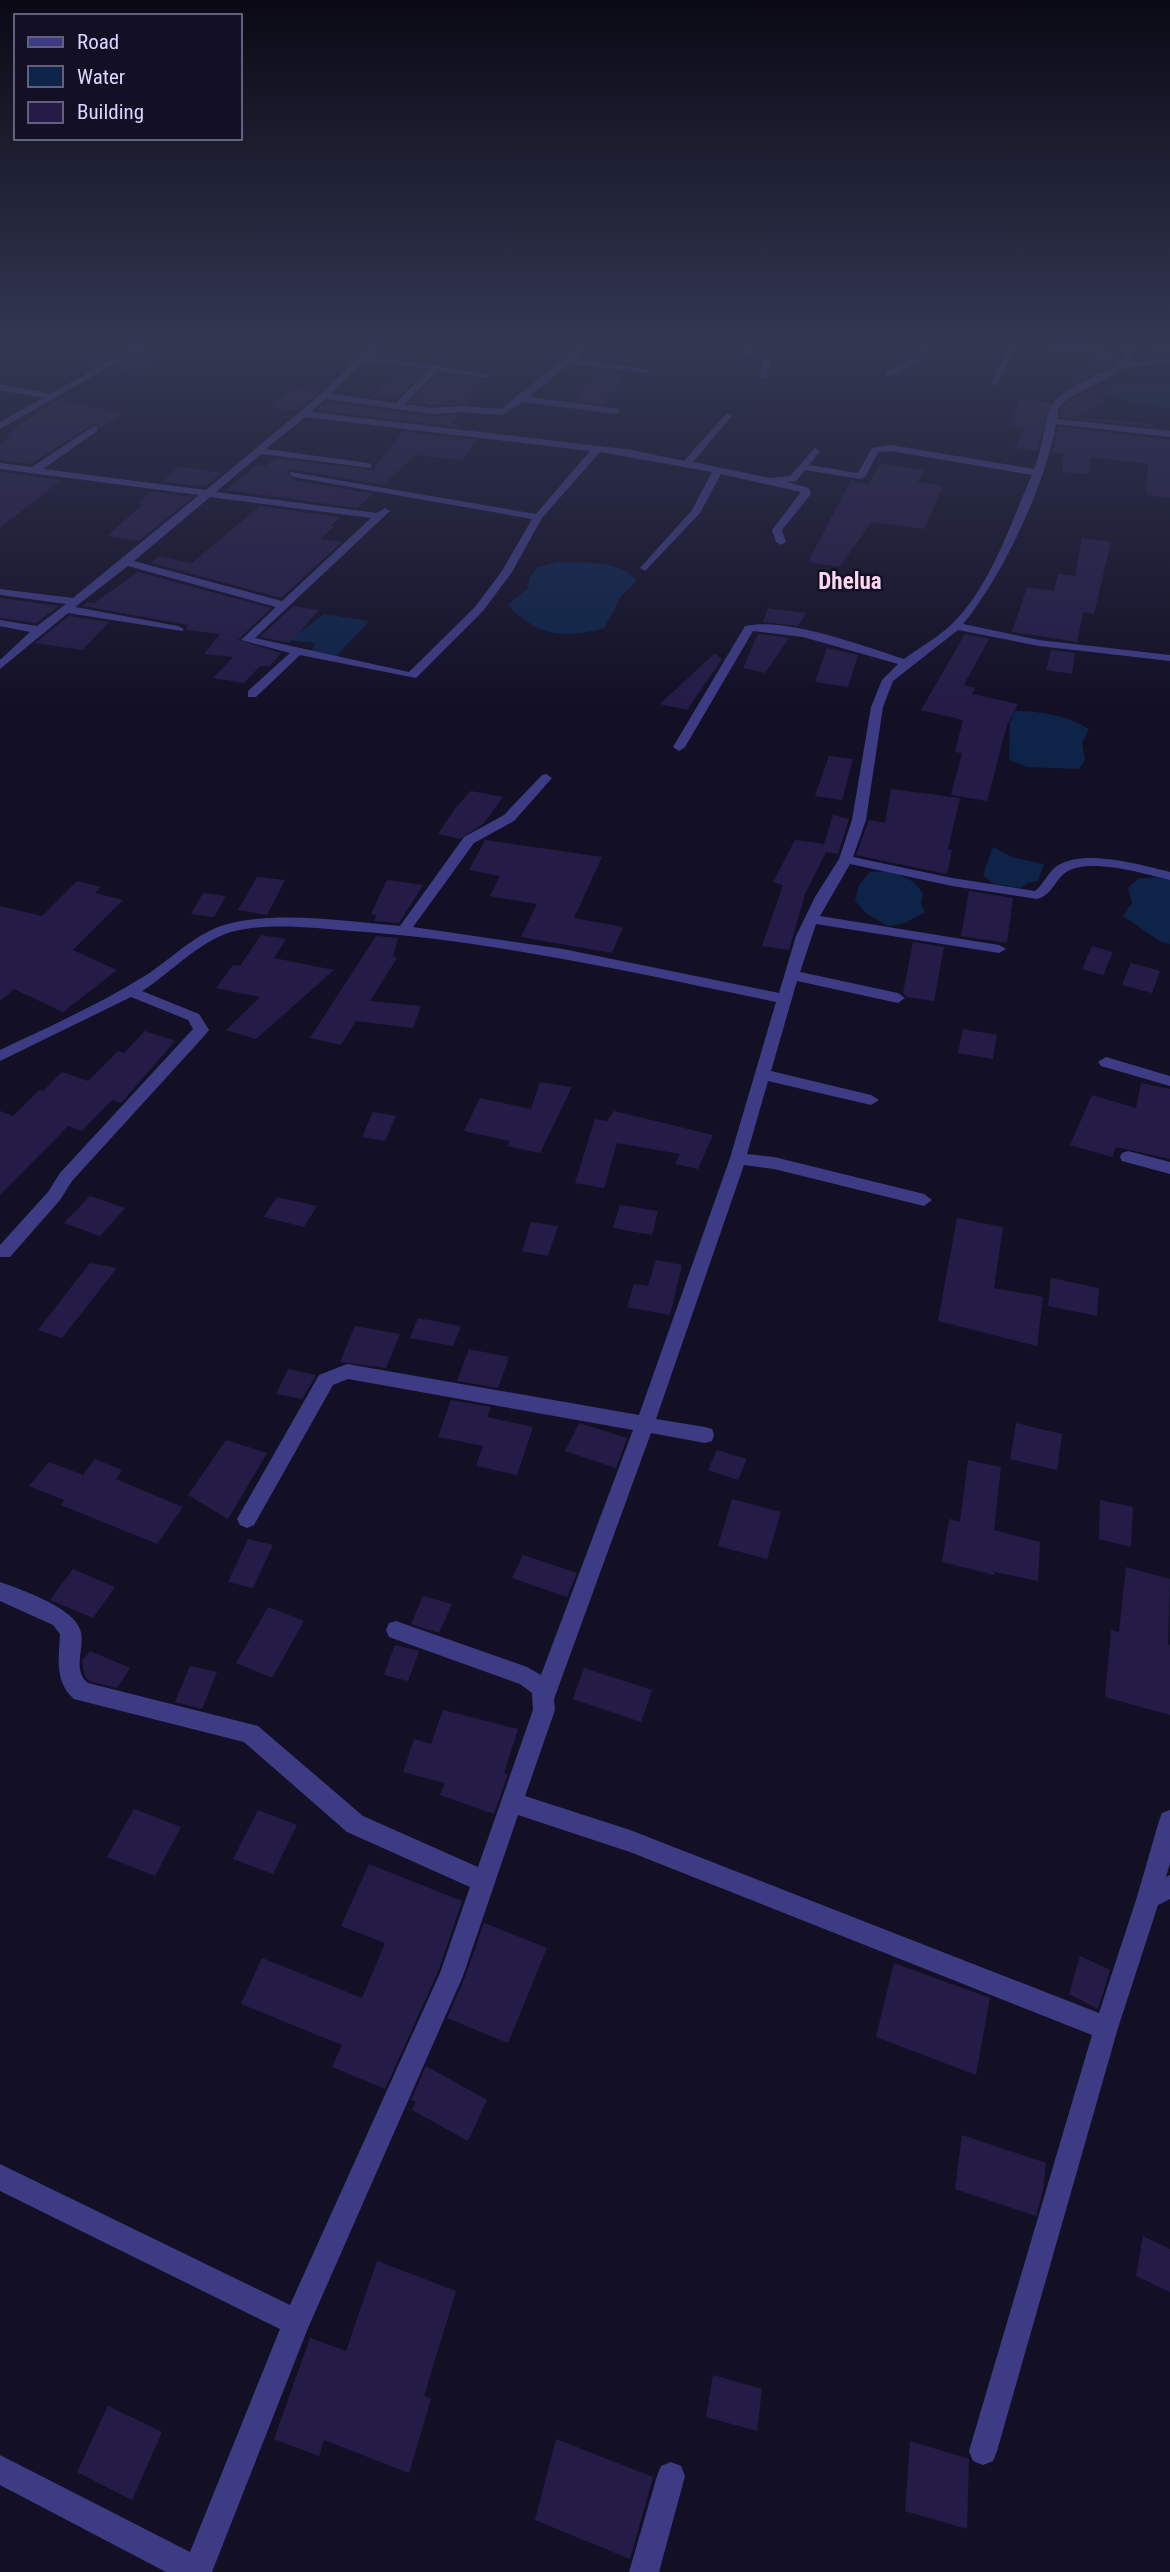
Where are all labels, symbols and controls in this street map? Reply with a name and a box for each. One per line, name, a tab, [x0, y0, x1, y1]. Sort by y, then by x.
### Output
legend	[14, 14, 242, 140]
text: Road	[77, 30, 119, 54]
text: Water	[77, 65, 125, 89]
text: Building	[77, 100, 144, 124]
district label: Dhelua	[818, 568, 882, 595]

